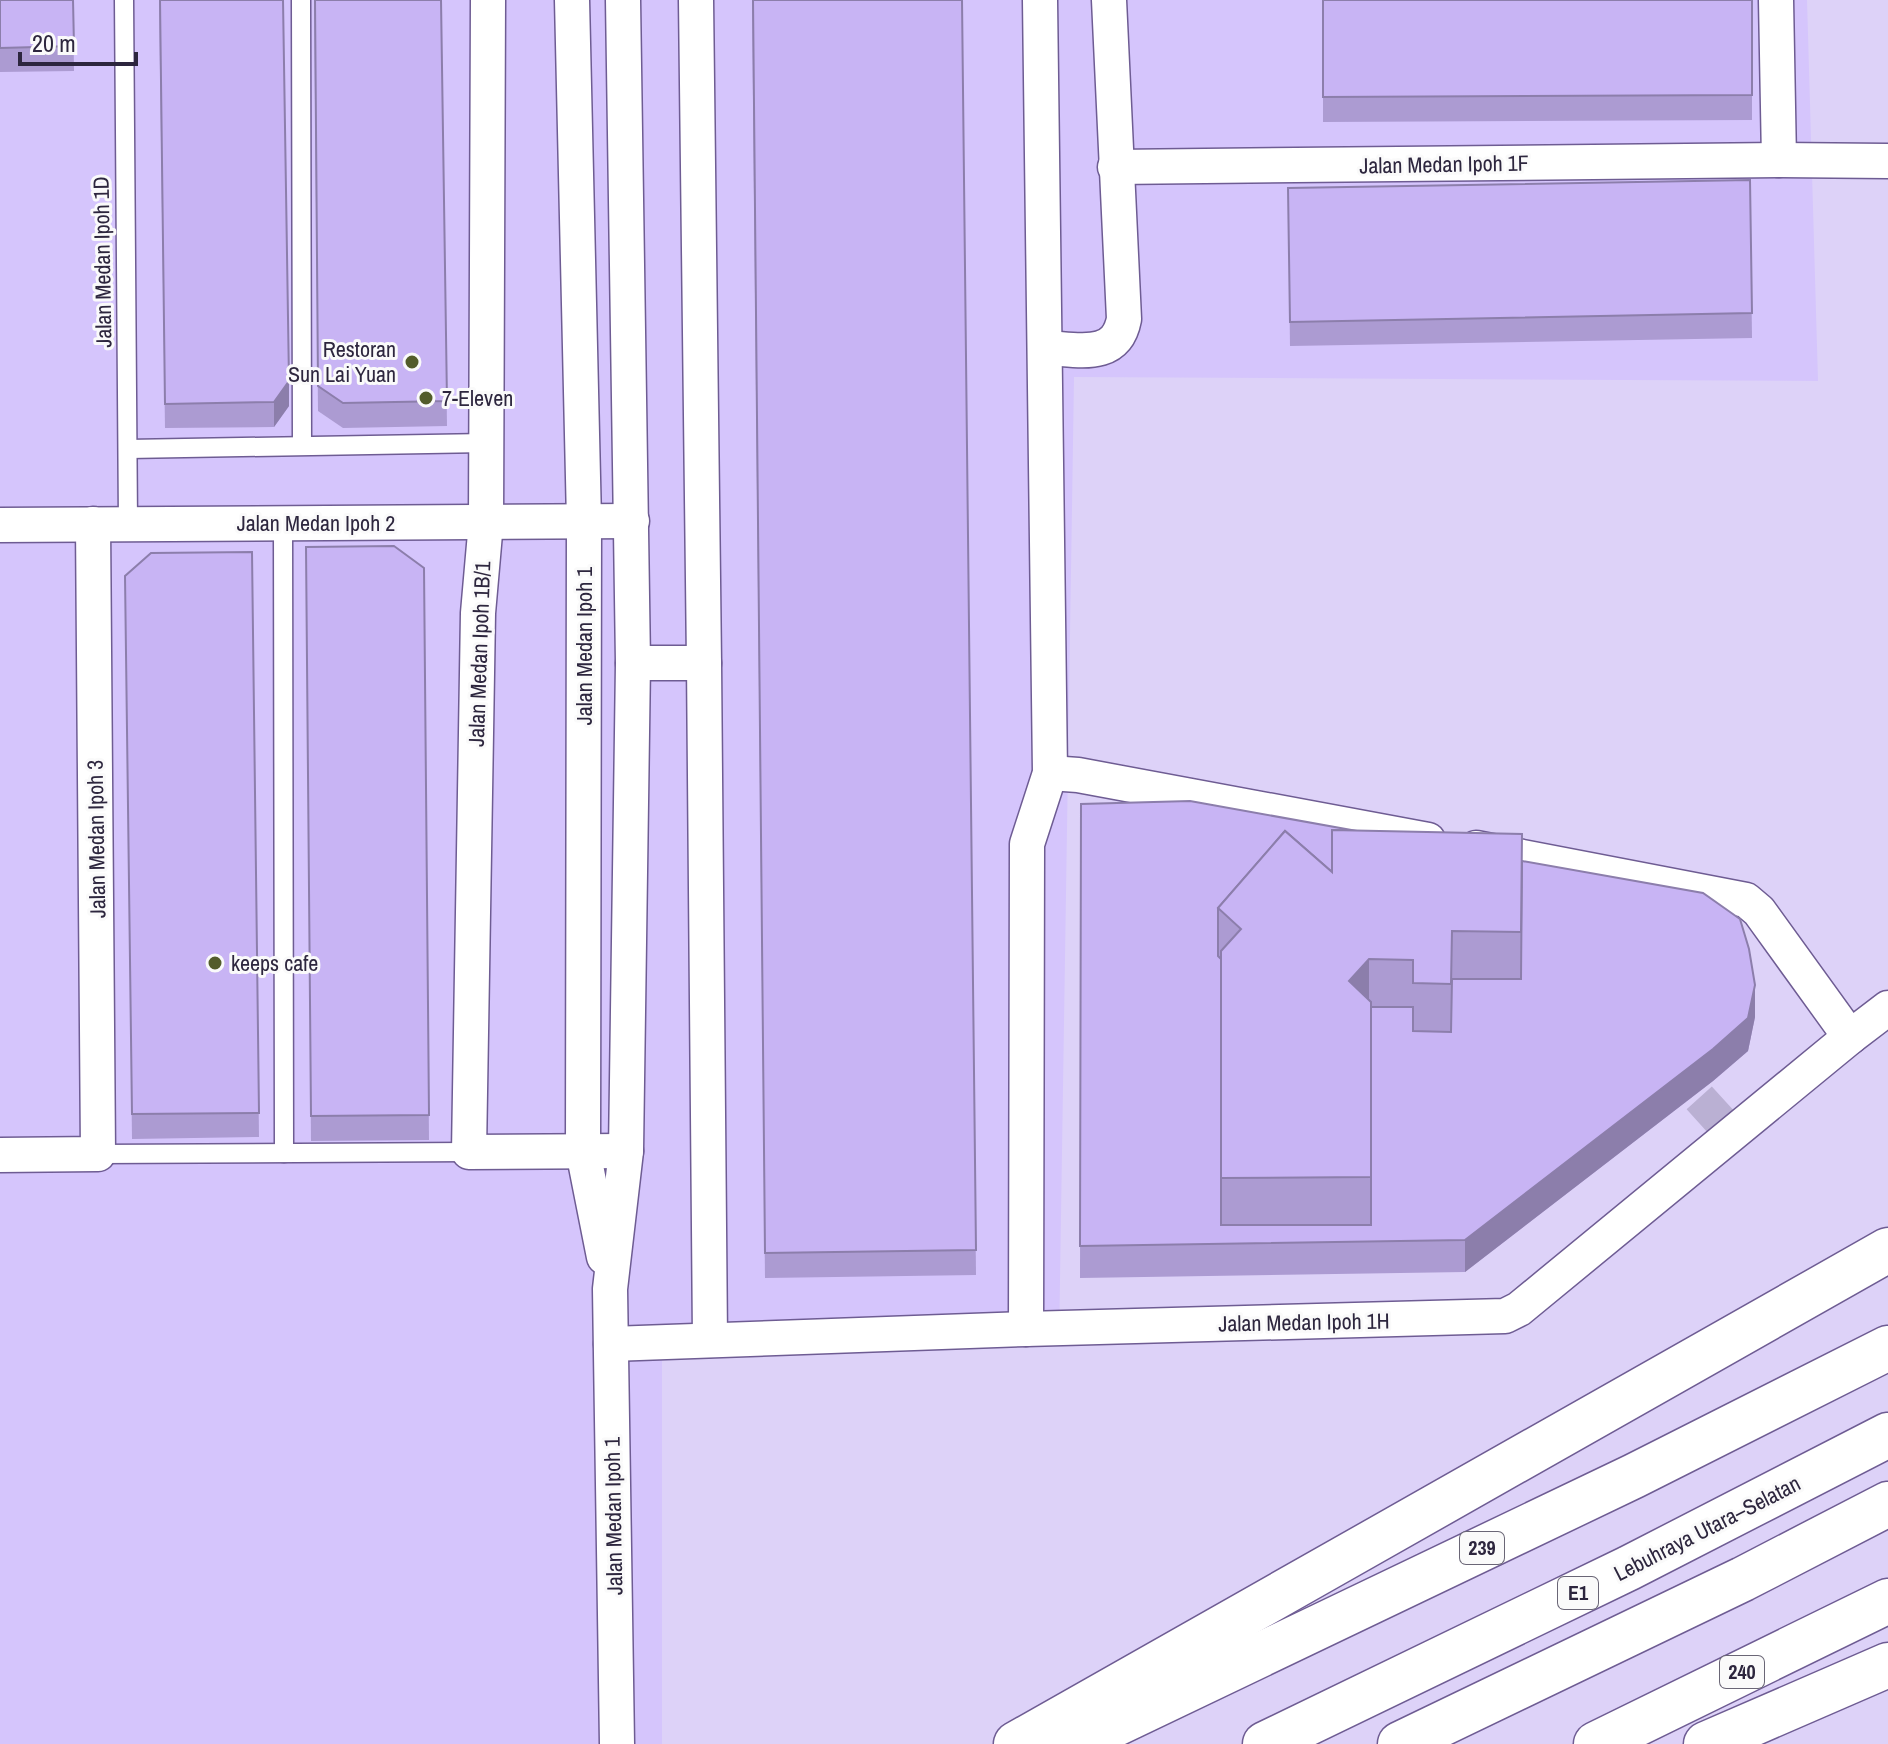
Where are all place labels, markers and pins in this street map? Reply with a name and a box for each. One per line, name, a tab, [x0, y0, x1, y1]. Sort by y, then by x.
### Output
place label: Restoran Sun Lai Yuan	[288, 334, 396, 389]
marker: Restoran Sun Lai Yuan	[403, 353, 421, 371]
place label: 7-Eleven	[442, 383, 513, 413]
marker: 7-Eleven	[417, 389, 435, 407]
place label: keeps cafe	[231, 948, 318, 978]
marker: keeps cafe	[206, 954, 224, 972]

